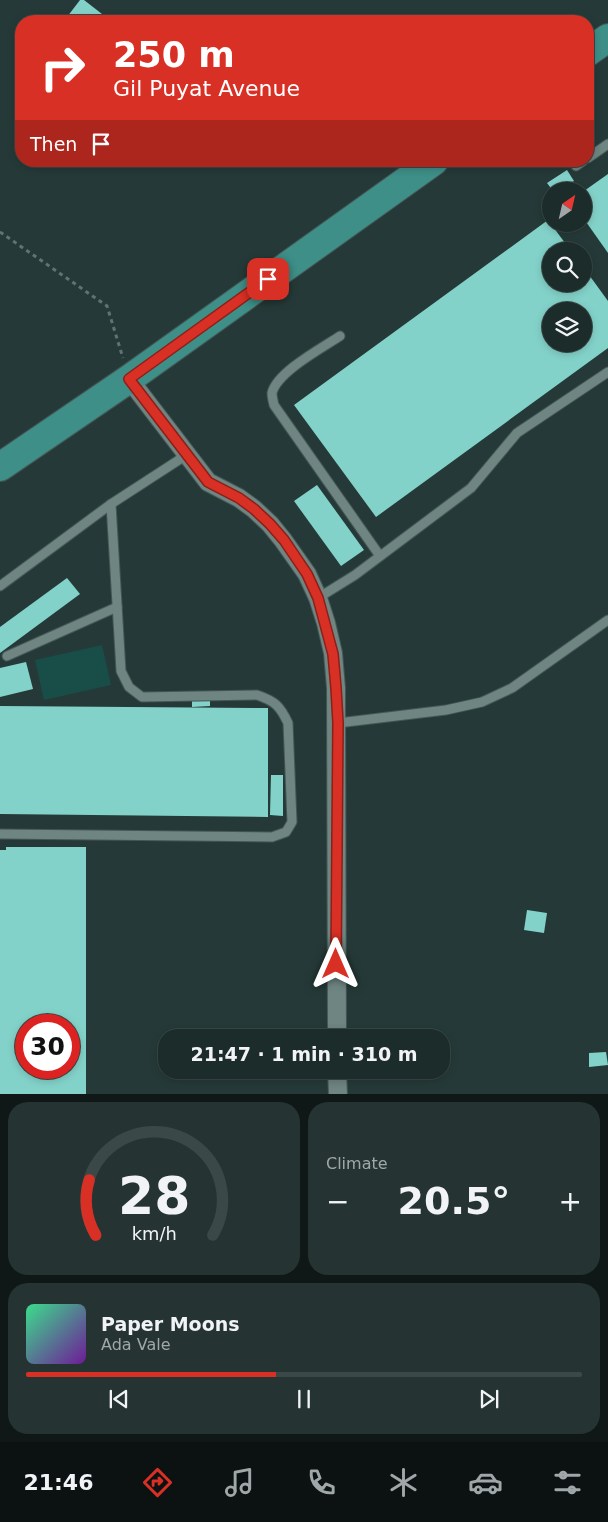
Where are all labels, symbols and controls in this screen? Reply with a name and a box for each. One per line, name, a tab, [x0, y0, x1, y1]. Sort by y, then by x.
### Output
icon: right	[30, 35, 95, 100]
text: 250 m	[113, 35, 235, 75]
text: Gil Puyat Avenue	[113, 76, 300, 101]
icon: arrive	[87, 130, 115, 158]
text: Then	[30, 133, 77, 155]
north arrow	[542, 182, 592, 232]
map controls	[542, 182, 592, 352]
button: search	[542, 242, 592, 292]
pin	[247, 258, 289, 300]
icon: arrive	[254, 265, 282, 293]
button: layers	[542, 302, 592, 352]
position arrow	[309, 937, 361, 989]
speed limit sign: 30	[15, 1014, 80, 1079]
text: 21:47 · 1 min · 310 m	[190, 1043, 418, 1065]
text: Climate	[326, 1154, 388, 1173]
text: 28	[118, 1166, 190, 1226]
text: 20.5°	[398, 1179, 510, 1223]
text: −	[326, 1185, 349, 1218]
text: +	[559, 1185, 582, 1218]
text: km/h	[131, 1223, 177, 1244]
text: Paper Moons	[101, 1313, 240, 1335]
text: Ada Vale	[101, 1335, 171, 1354]
icon: previous	[105, 1385, 133, 1413]
icon: pause	[290, 1385, 318, 1413]
icon: next	[475, 1385, 503, 1413]
icon: directions	[140, 1465, 175, 1500]
icon: music	[222, 1465, 257, 1500]
icon: phone	[304, 1465, 339, 1500]
icon: climate	[386, 1465, 421, 1500]
icon: car	[468, 1465, 503, 1500]
icon: filters	[550, 1465, 585, 1500]
text: 21:46	[23, 1470, 93, 1495]

